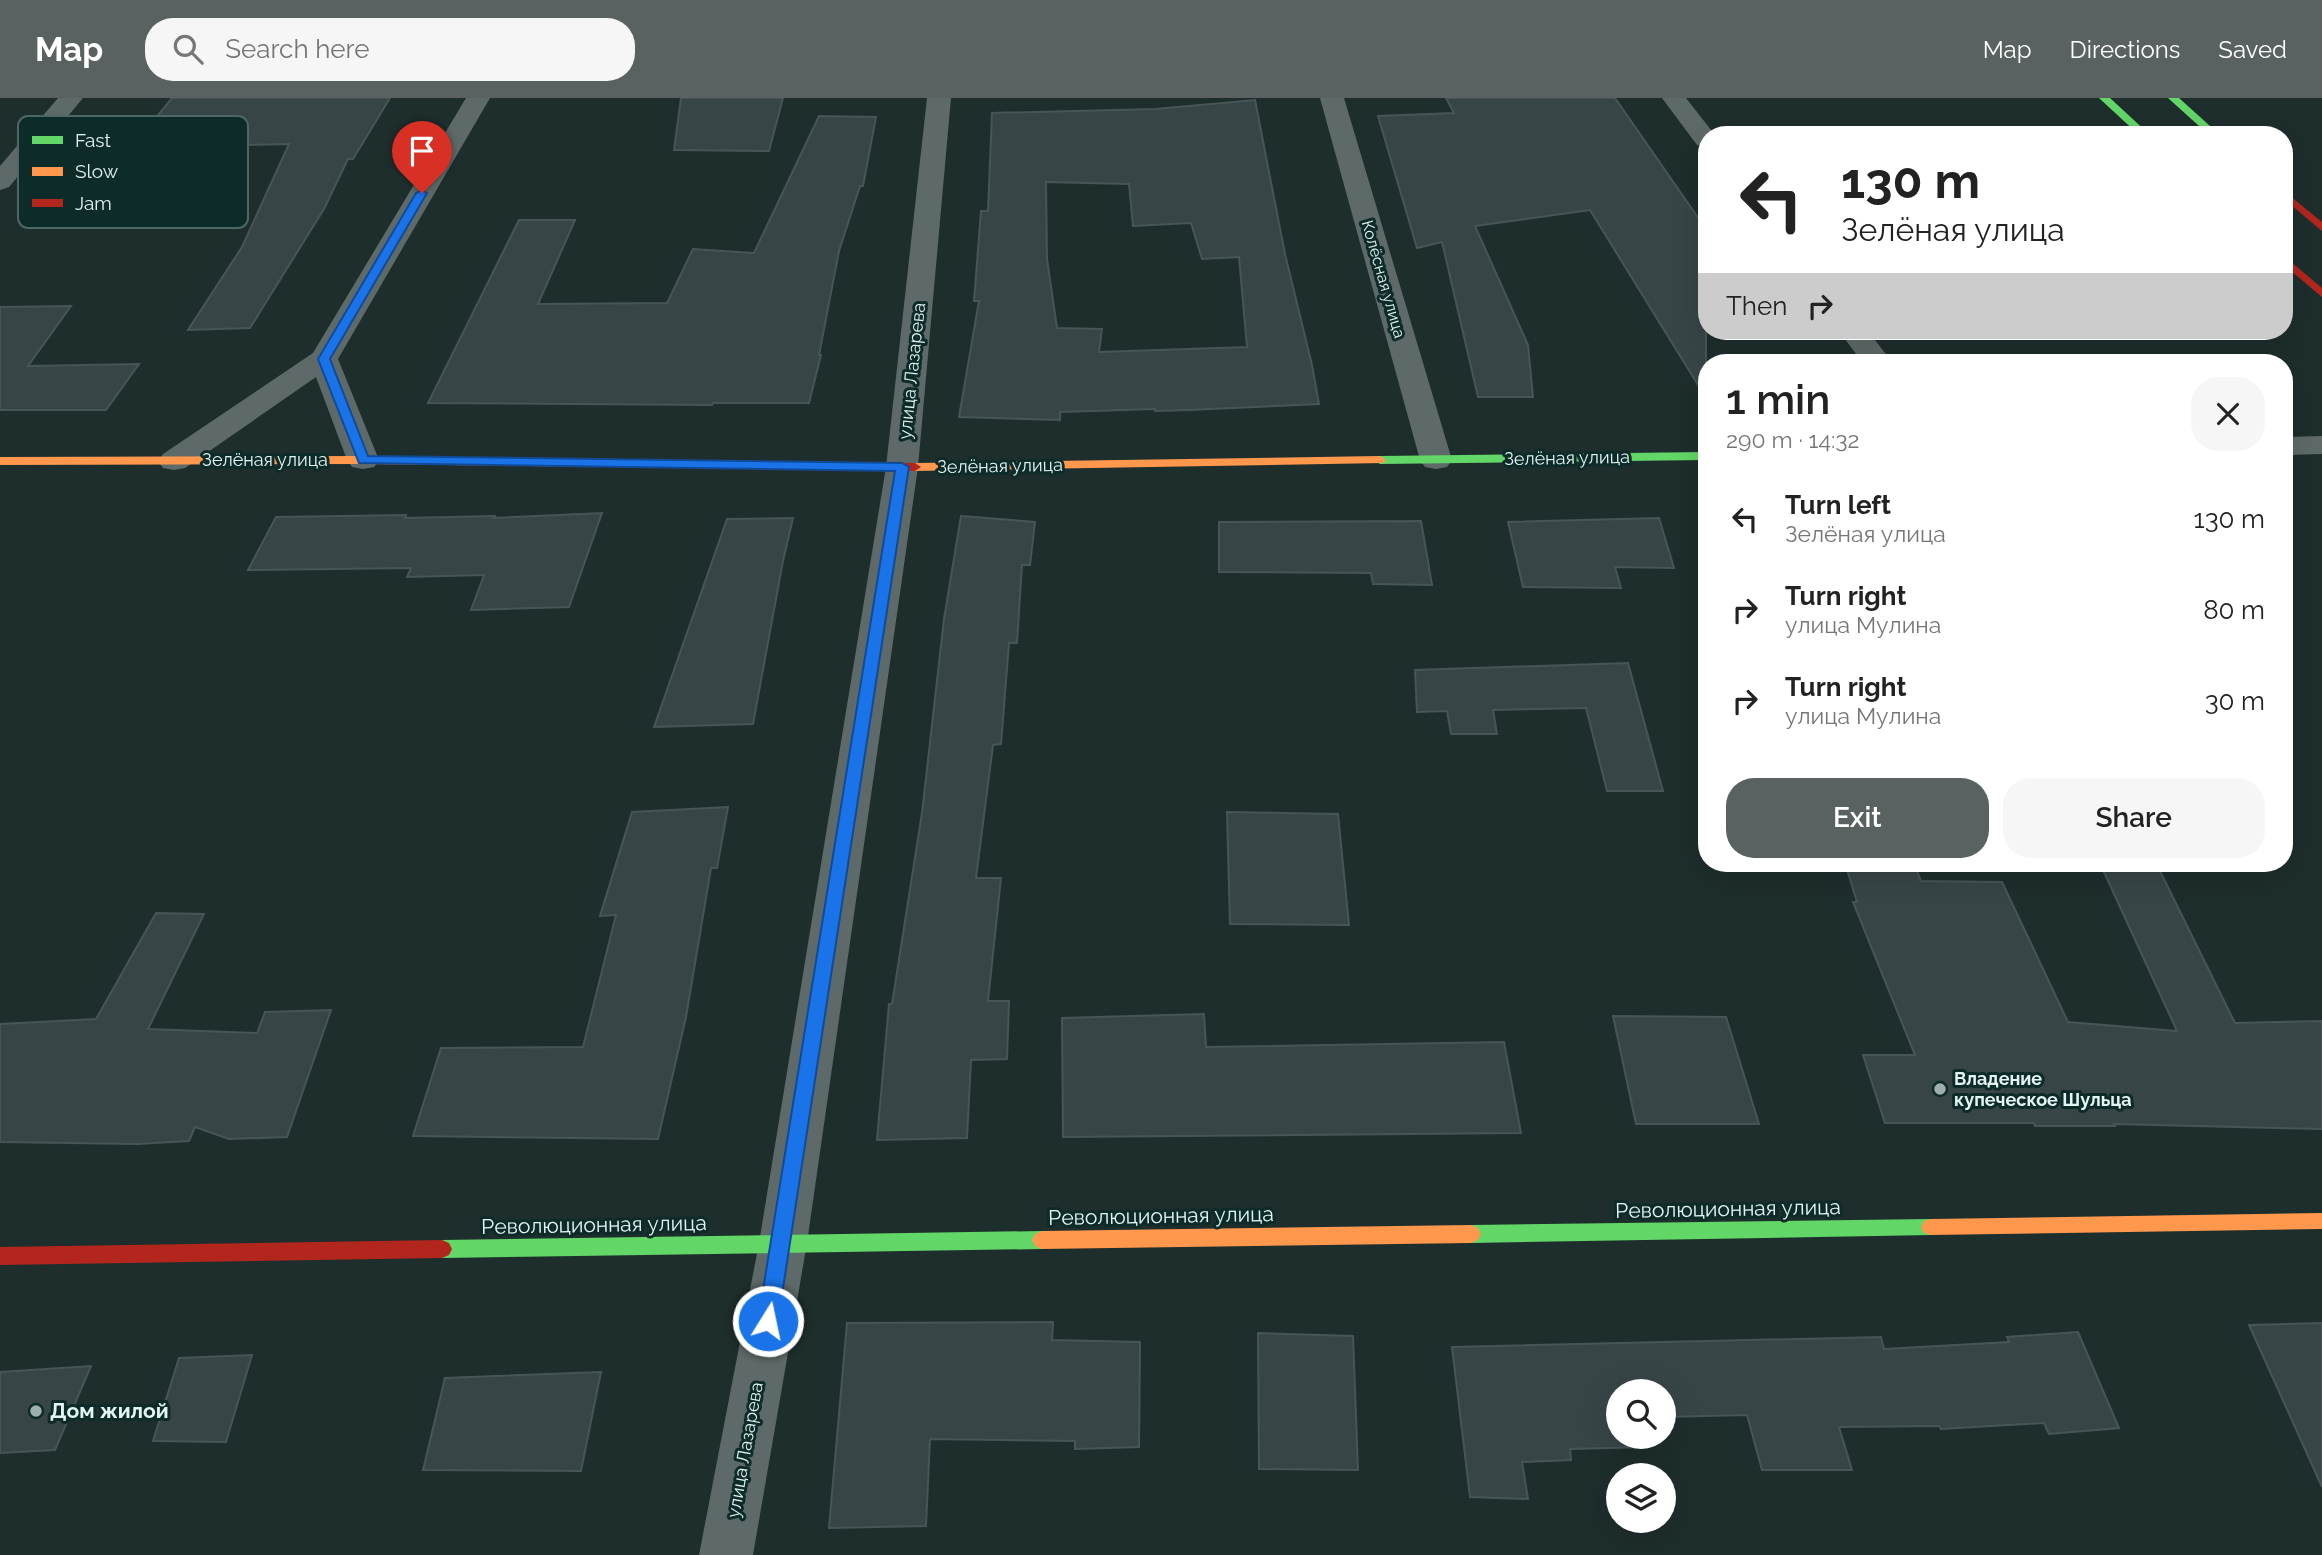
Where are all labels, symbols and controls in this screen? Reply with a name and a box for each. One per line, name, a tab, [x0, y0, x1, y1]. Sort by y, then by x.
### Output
search box	[145, 18, 635, 81]
text: Map	[35, 30, 103, 69]
icon: search	[169, 30, 207, 68]
text: Search here	[225, 34, 370, 64]
text: Map	[1983, 35, 2032, 64]
text: Directions	[2070, 35, 2180, 64]
text: Saved	[2218, 35, 2287, 64]
legend	[18, 116, 248, 228]
pin	[392, 121, 452, 193]
text: Fast	[75, 129, 111, 151]
icon: arrive	[403, 132, 441, 170]
text: 130 m	[1841, 152, 1980, 209]
icon: left	[1726, 154, 1817, 245]
text: Slow	[75, 160, 119, 182]
text: Jam	[75, 192, 112, 214]
text: Зелёная улица	[1841, 211, 2065, 248]
street label: Колёсная улица	[1358, 218, 1409, 340]
icon: right	[1801, 287, 1839, 325]
text: Then	[1726, 291, 1787, 321]
street label: улица Лазарева	[894, 301, 929, 440]
text: 1 min	[1726, 375, 1830, 424]
button: close	[2191, 377, 2265, 451]
text: 290 m · 14:32	[1726, 426, 1860, 453]
street label: Зелёная улица	[1504, 446, 1630, 469]
street label: Зелёная улица	[202, 449, 328, 470]
street label: Зелёная улица	[937, 454, 1063, 477]
text: Turn left	[1785, 490, 1891, 520]
icon: left	[1726, 500, 1764, 538]
text: 130 m	[2194, 504, 2265, 534]
text: Зелёная улица	[1785, 520, 1946, 547]
text: Turn right	[1785, 581, 1906, 611]
icon: right	[1726, 591, 1764, 629]
text: 80 m	[2203, 595, 2265, 625]
text: улица Мулина	[1785, 611, 1941, 638]
text: Turn right	[1785, 672, 1906, 702]
icon: right	[1726, 682, 1764, 720]
text: 30 m	[2205, 686, 2265, 716]
text: улица Мулина	[1785, 702, 1941, 729]
button: Exit	[1726, 778, 1989, 858]
button: Share	[2003, 778, 2265, 858]
place label: Владение купеческое Шульца	[1954, 1068, 2132, 1110]
marker: Владение купеческое Шульца	[1932, 1081, 1948, 1097]
street label: Революционная улица	[1615, 1194, 1841, 1223]
street label: Революционная улица	[1048, 1201, 1274, 1230]
street label: Революционная улица	[481, 1210, 707, 1239]
position arrow	[731, 1284, 805, 1358]
map controls	[1606, 1379, 1676, 1533]
button: search	[1606, 1379, 1676, 1449]
street label: улица Лазарева	[722, 1380, 767, 1519]
place label: Дом жилой	[50, 1398, 169, 1423]
marker: Дом жилой	[28, 1403, 44, 1419]
button: layers	[1606, 1463, 1676, 1533]

